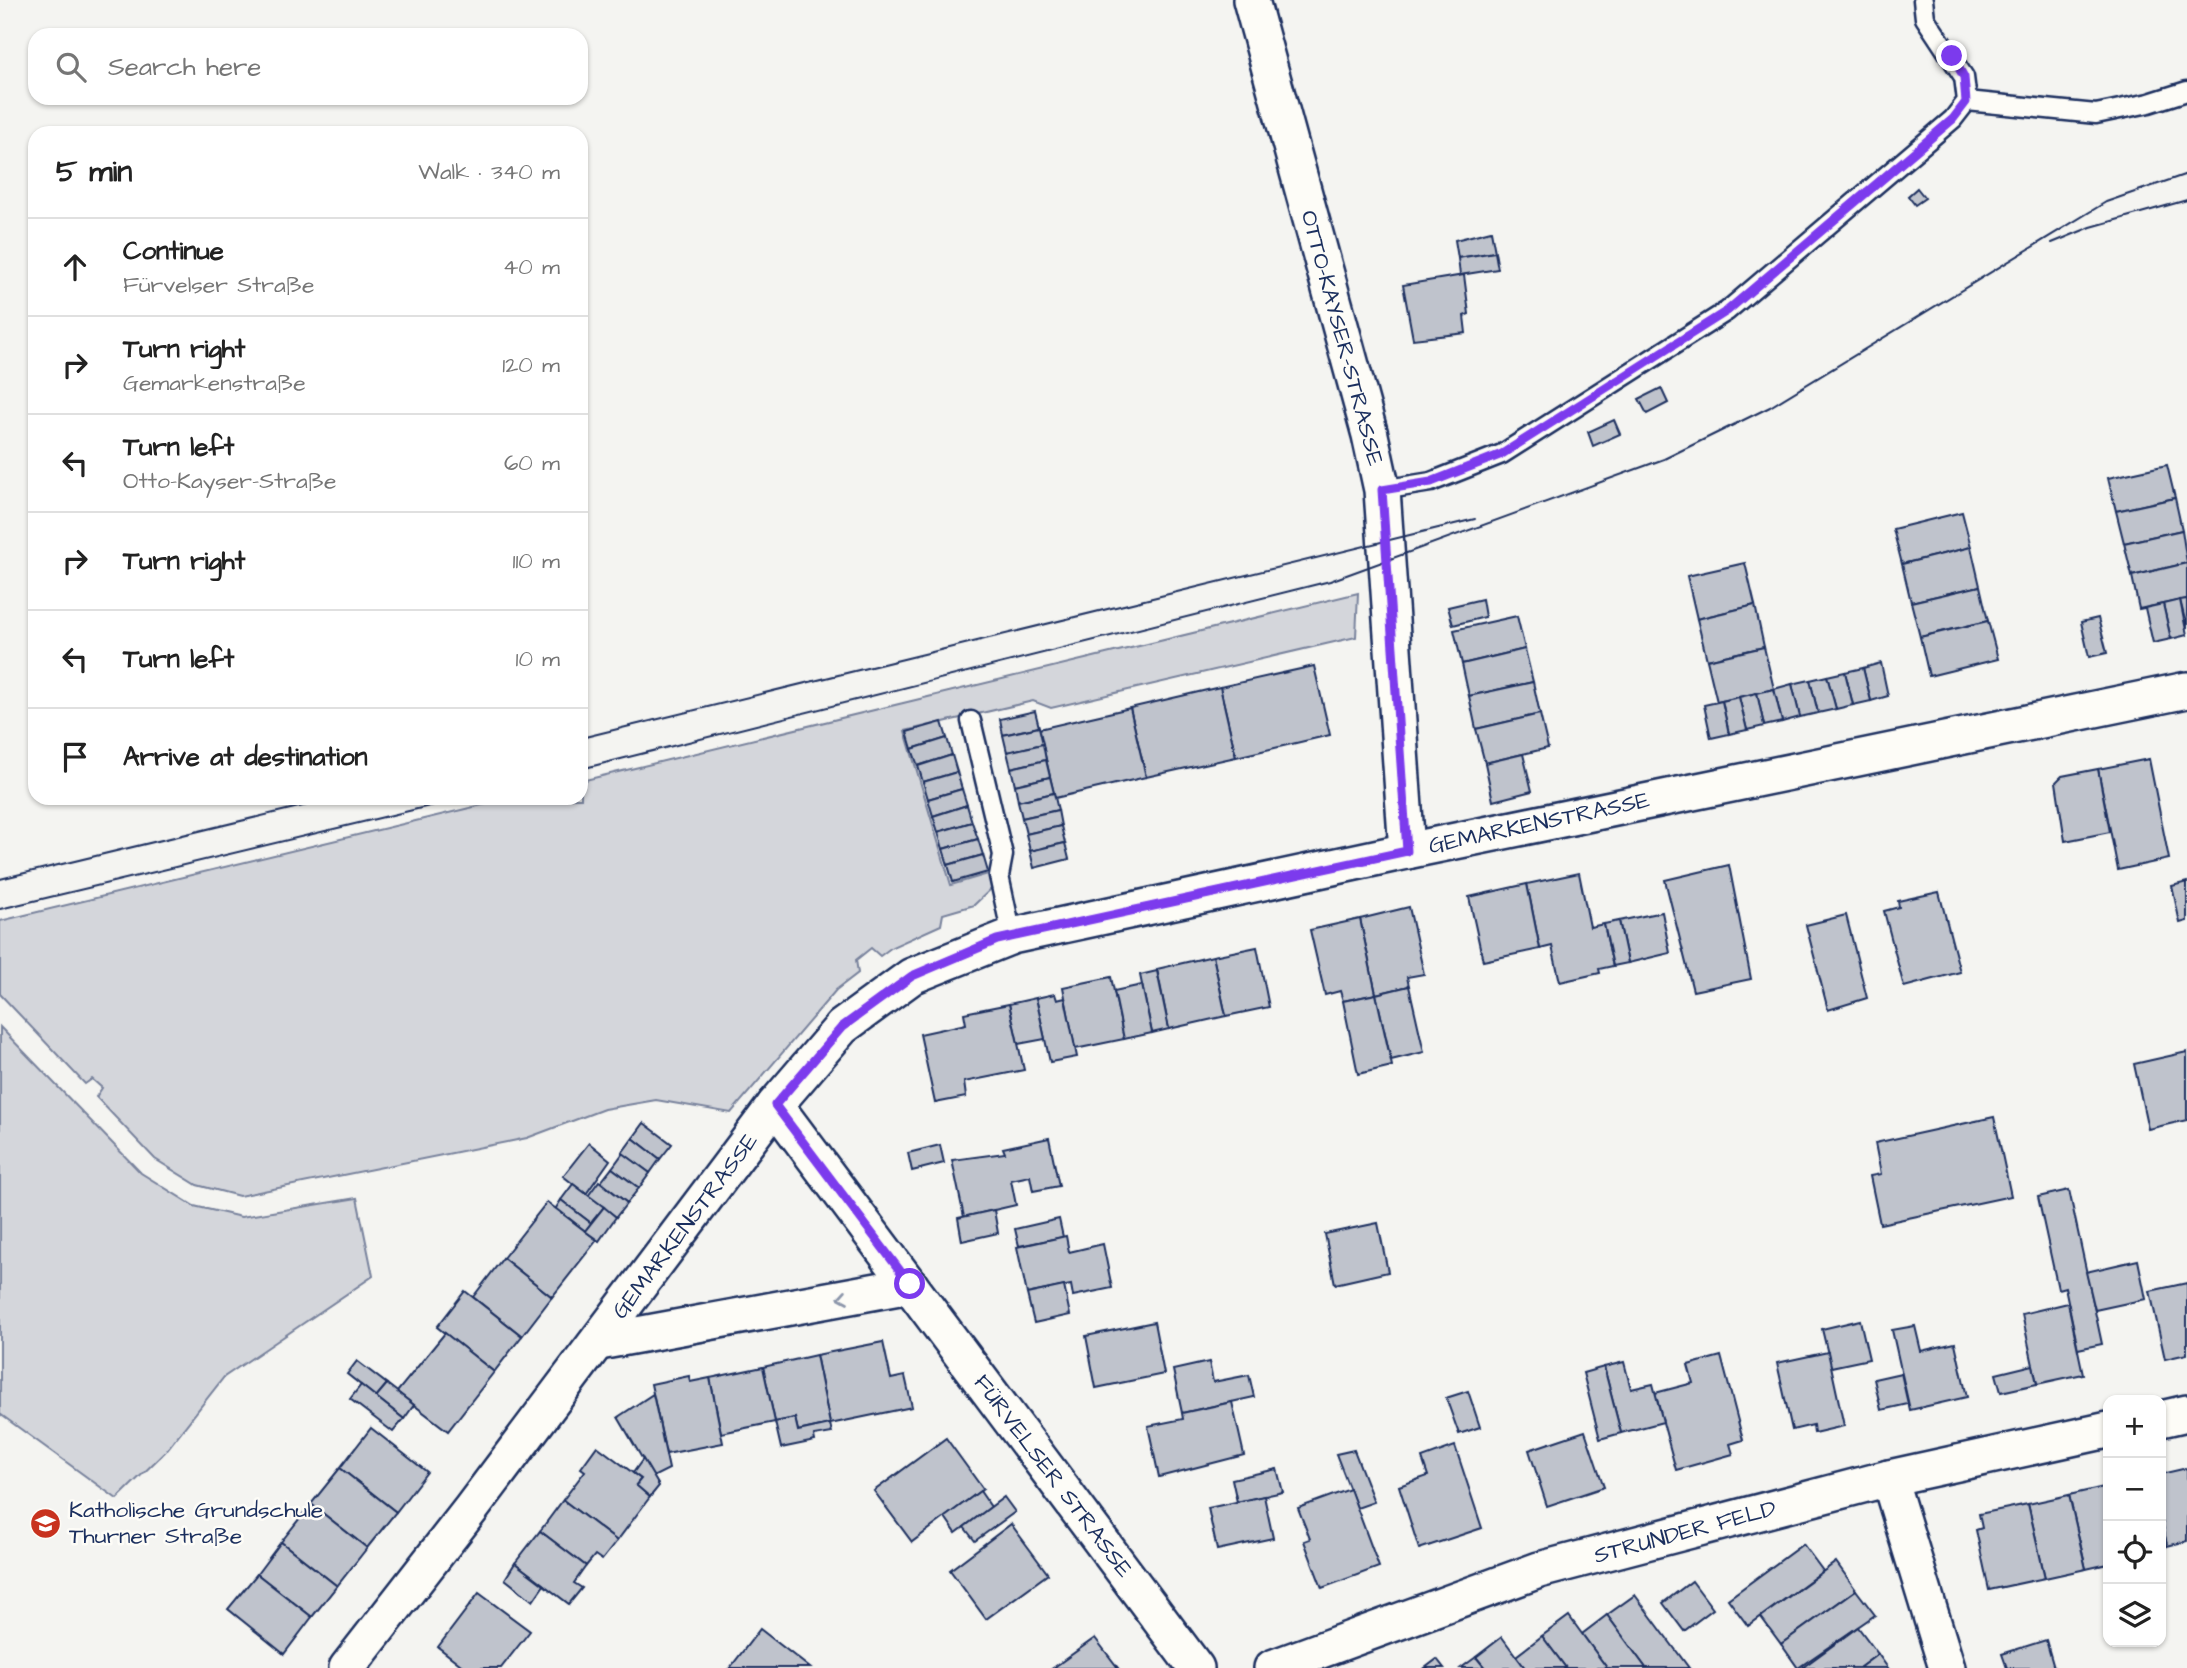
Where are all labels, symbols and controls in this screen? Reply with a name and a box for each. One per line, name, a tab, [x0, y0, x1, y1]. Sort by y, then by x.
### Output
search box	[28, 28, 588, 105]
route end	[1936, 40, 1967, 71]
icon: search	[52, 48, 90, 86]
text: Search here	[108, 49, 261, 85]
text: 5 min	[56, 151, 132, 193]
text: Walk · 340 m	[418, 156, 560, 188]
street label: OTTO-KAYSER-STRASSE	[1293, 207, 1392, 469]
text: Continue	[123, 233, 224, 269]
icon: ahead	[56, 248, 94, 286]
text: 40 m	[503, 251, 560, 283]
text: Fürvelser Straße	[123, 269, 314, 301]
text: Turn right	[123, 331, 245, 367]
icon: right	[56, 346, 94, 384]
text: 120 m	[502, 349, 560, 381]
text: Gemarkenstraße	[123, 367, 306, 399]
text: Turn left	[123, 429, 234, 465]
icon: left	[56, 444, 94, 482]
text: 60 m	[504, 447, 560, 479]
text: Otto-Kayser-Straße	[123, 465, 336, 497]
icon: right	[56, 542, 94, 580]
text: Turn right	[123, 543, 245, 579]
text: 110 m	[512, 545, 560, 577]
icon: left	[56, 640, 94, 678]
text: Turn left	[123, 641, 234, 677]
text: 10 m	[515, 643, 560, 675]
icon: arrive	[56, 738, 94, 776]
text: Arrive at destination	[123, 739, 368, 775]
street label: GEMARKENSTRASSE	[1426, 784, 1653, 862]
street label: GEMARKENSTRASSE	[604, 1126, 766, 1326]
route start	[894, 1268, 925, 1299]
one-way arrow	[837, 1289, 849, 1304]
street label: FÜRVELSER STRASSE	[966, 1368, 1140, 1584]
map controls	[2103, 1395, 2166, 1647]
button: +	[2103, 1395, 2166, 1458]
button: −	[2103, 1458, 2166, 1521]
street label: STRUNDER FELD	[1590, 1492, 1780, 1572]
place label: Katholische Grundschule Thurner Straße	[69, 1494, 323, 1552]
school or university icon: Katholische Grundschule Thurner Straße	[29, 1506, 63, 1540]
button: locate	[2103, 1521, 2166, 1584]
button: layers	[2103, 1584, 2166, 1647]

